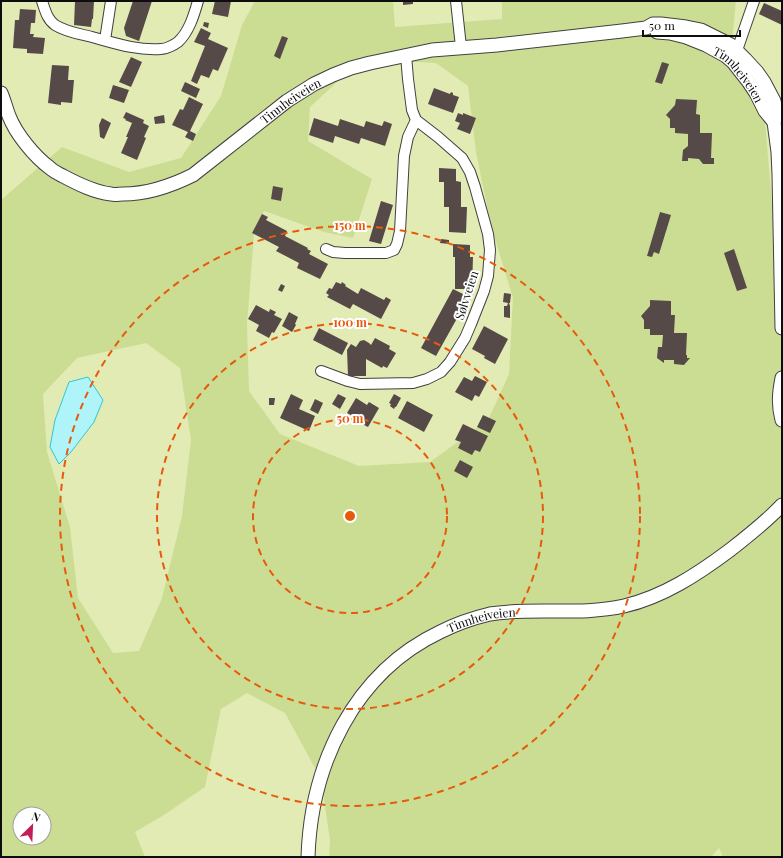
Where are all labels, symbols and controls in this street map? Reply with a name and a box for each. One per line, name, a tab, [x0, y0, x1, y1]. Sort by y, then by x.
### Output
scale bar	[643, 12, 740, 38]
text: 50 m	[649, 17, 675, 33]
street label: Tinnheiveien	[711, 43, 767, 105]
street label: Tinnheiveien	[257, 74, 323, 127]
text: 150 m	[334, 217, 366, 233]
street label: Sølvveien	[451, 268, 481, 322]
text: 100 m	[333, 314, 367, 330]
text: 50 m	[337, 410, 364, 426]
centre of rings	[343, 509, 357, 523]
street label: Tinnheiveien	[444, 603, 516, 636]
north arrow	[12, 806, 52, 846]
text: N	[30, 808, 43, 825]

